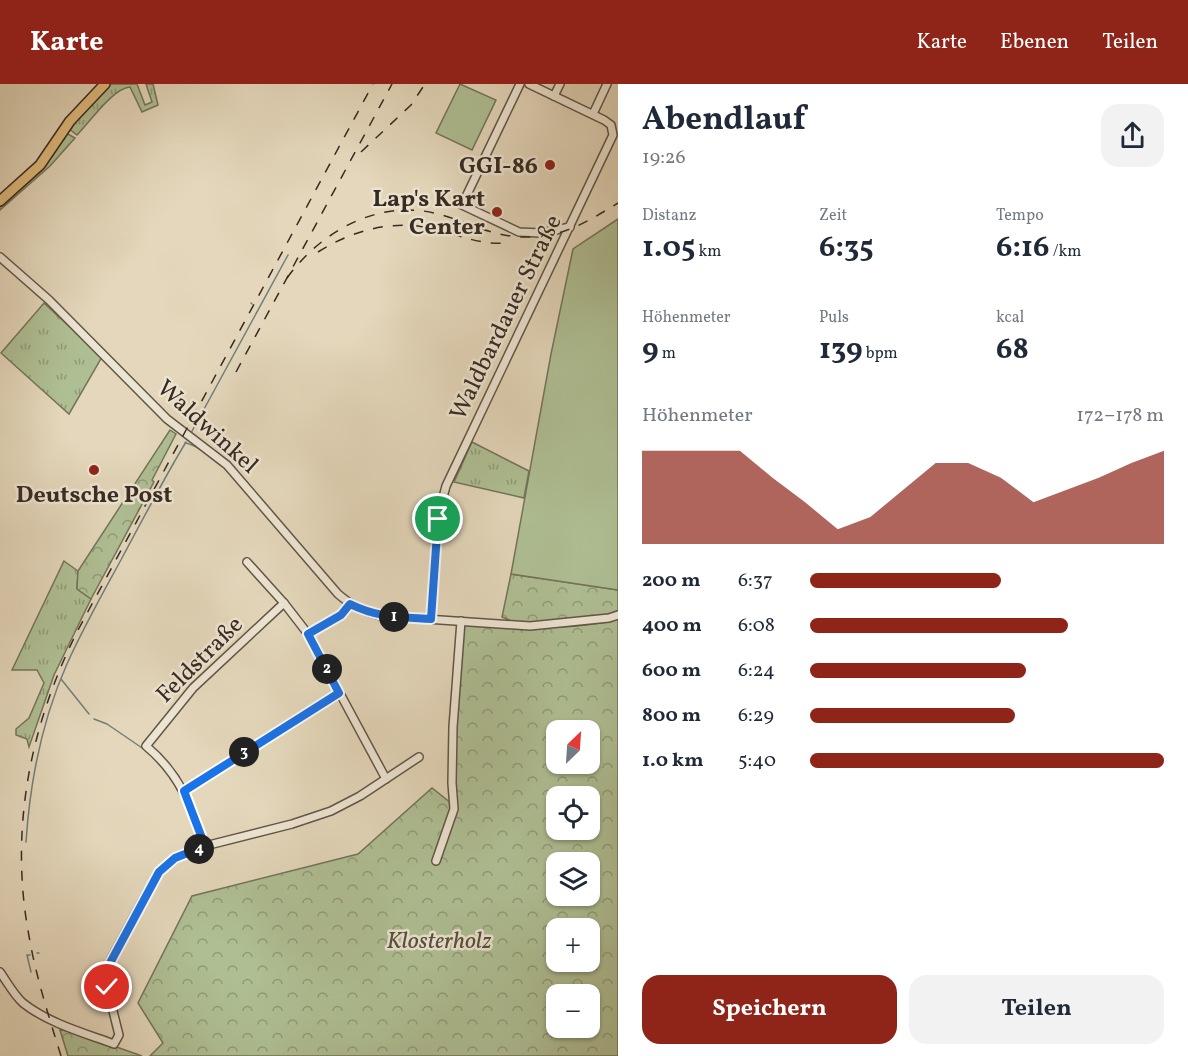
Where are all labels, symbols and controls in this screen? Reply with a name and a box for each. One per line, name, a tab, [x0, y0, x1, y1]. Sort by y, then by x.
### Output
text: Karte	[30, 23, 104, 62]
text: Karte	[916, 28, 967, 57]
text: Ebenen	[1000, 28, 1069, 57]
text: Teilen	[1102, 28, 1158, 57]
text: Abendlauf	[642, 98, 806, 144]
button: share	[1101, 104, 1164, 167]
text: 19:26	[642, 144, 686, 172]
place label: GGI-86	[459, 150, 538, 184]
marker: GGI-86	[543, 158, 557, 172]
place label: Lap's Kart Center	[373, 183, 485, 245]
marker: Lap's Kart Center	[490, 205, 504, 219]
text: Distanz	[642, 205, 697, 227]
text: Zeit	[819, 205, 847, 227]
text: Tempo	[996, 205, 1044, 227]
street label: Waldbardauer Straße	[442, 209, 571, 426]
text: 1.05	[642, 227, 695, 269]
text: 6:35	[819, 227, 874, 269]
text: 6:16	[996, 227, 1050, 269]
text: km	[695, 241, 721, 263]
text: /km	[1050, 241, 1081, 263]
text: Höhenmeter	[642, 307, 731, 329]
text: Puls	[819, 307, 849, 329]
text: kcal	[996, 307, 1024, 329]
text: 9	[642, 329, 659, 371]
text: 139	[819, 329, 862, 371]
text: 68	[996, 329, 1029, 371]
text: m	[659, 343, 676, 365]
text: bpm	[862, 343, 898, 365]
street label: Waldwinkel	[148, 373, 265, 482]
text: Höhenmeter	[642, 402, 753, 430]
text: 172–178 m	[1076, 402, 1164, 430]
marker: Deutsche Post	[87, 463, 101, 477]
place label: Deutsche Post	[16, 479, 172, 513]
pin	[412, 493, 463, 544]
icon: arrive	[421, 502, 454, 535]
text: 200 m	[642, 567, 700, 595]
text: 6:37	[738, 567, 773, 595]
pin: 1	[379, 602, 409, 632]
text: 1	[391, 606, 397, 628]
street label: Feldstraße	[149, 609, 252, 712]
text: 400 m	[642, 612, 702, 640]
text: 6:08	[738, 612, 775, 640]
pin: 2	[312, 654, 342, 684]
text: 600 m	[642, 657, 701, 685]
text: 6:24	[738, 657, 775, 685]
text: 2	[323, 658, 331, 680]
text: 800 m	[642, 702, 701, 730]
text: 6:29	[738, 702, 774, 730]
north arrow	[546, 720, 600, 774]
map controls	[546, 720, 600, 1038]
pin: 3	[229, 737, 259, 767]
text: 3	[240, 741, 248, 763]
text: 1.0 km	[642, 747, 704, 775]
text: 5:40	[738, 747, 776, 775]
button: locate	[546, 786, 600, 840]
pin: 4	[184, 834, 214, 864]
text: 4	[194, 838, 204, 860]
button: layers	[546, 852, 600, 906]
button: +	[546, 918, 600, 972]
park label: Klosterholz	[387, 925, 492, 959]
pin	[81, 961, 132, 1012]
icon: check	[90, 970, 123, 1003]
button: Speichern	[642, 975, 897, 1044]
button: Teilen	[909, 975, 1164, 1044]
button: −	[546, 984, 600, 1038]

